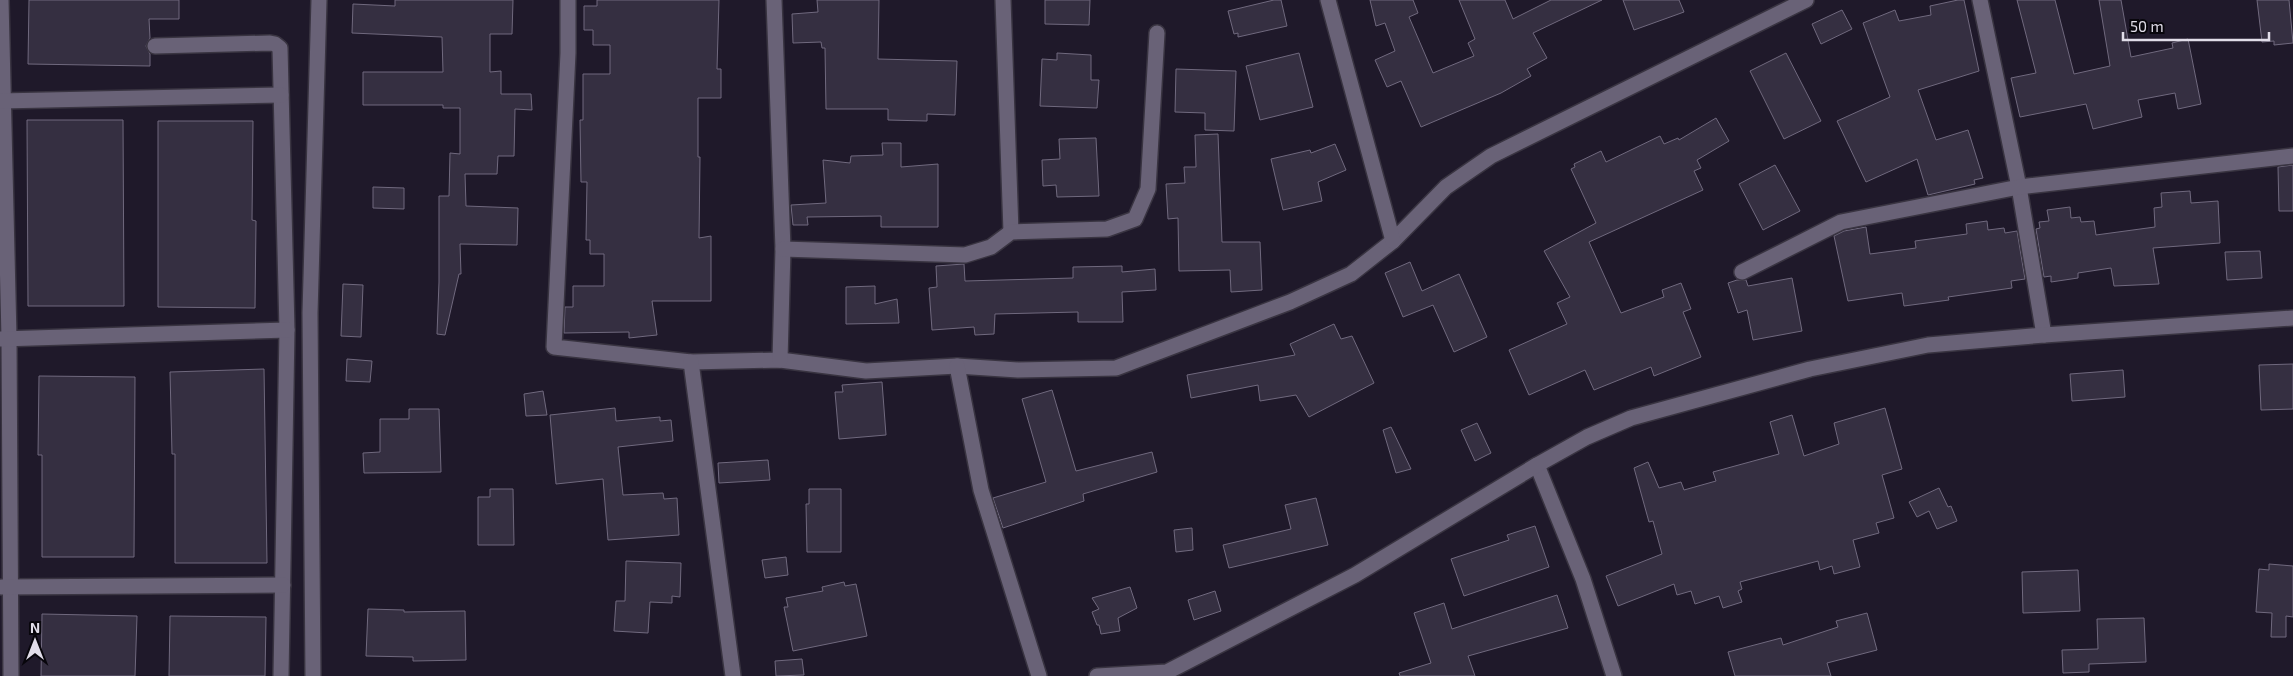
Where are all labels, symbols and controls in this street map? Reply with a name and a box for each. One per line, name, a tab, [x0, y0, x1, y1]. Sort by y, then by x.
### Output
scale bar	[2123, 10, 2269, 42]
text: 50 m	[2130, 17, 2164, 35]
north arrow	[10, 616, 60, 666]
text: N	[30, 619, 40, 636]

